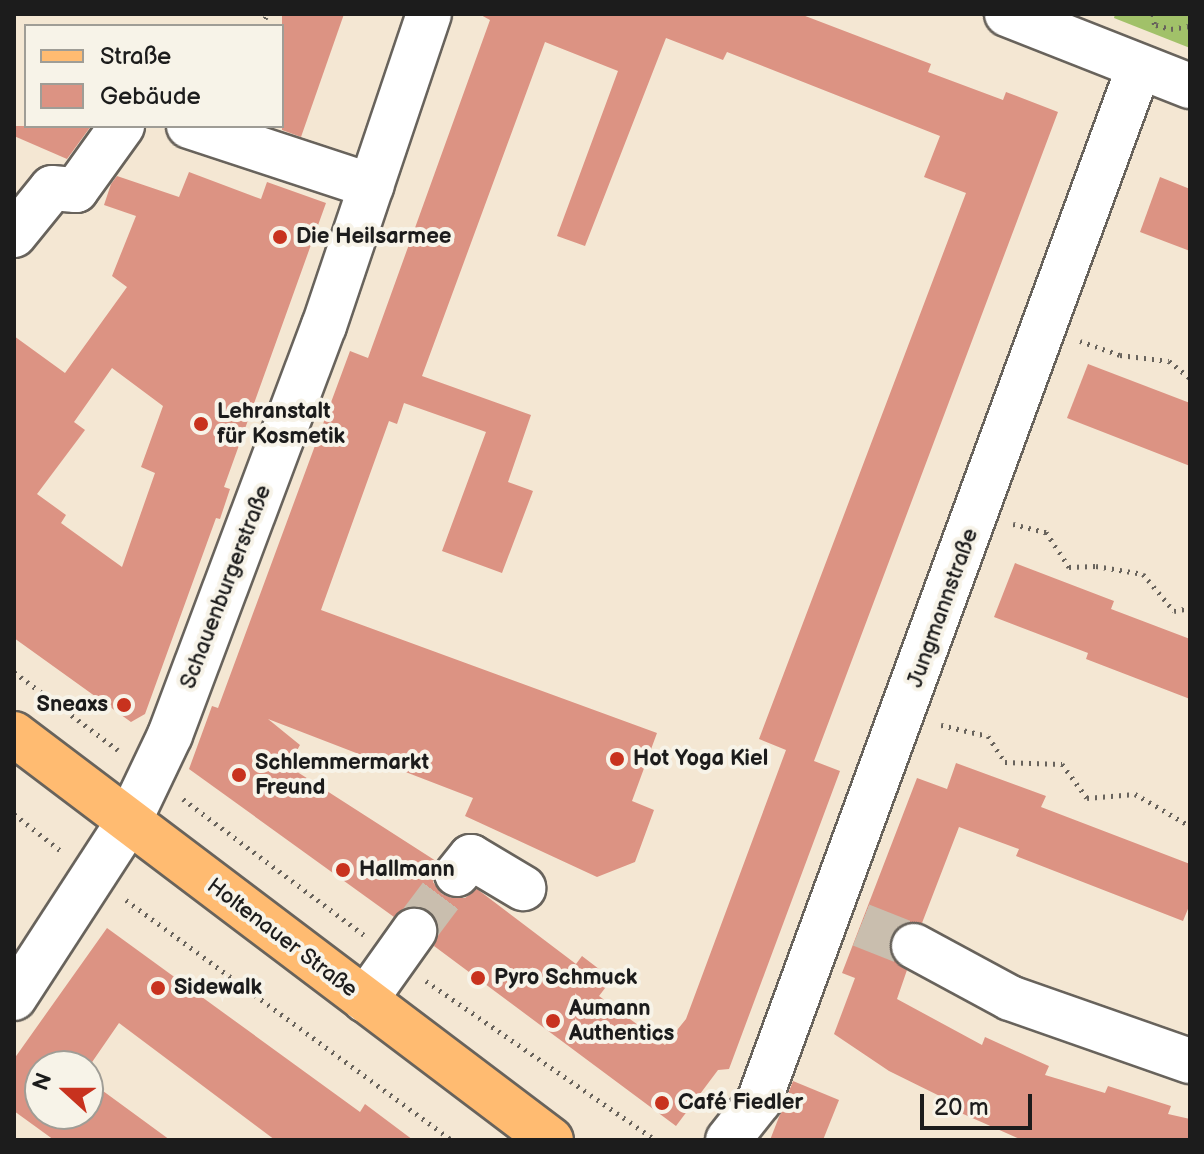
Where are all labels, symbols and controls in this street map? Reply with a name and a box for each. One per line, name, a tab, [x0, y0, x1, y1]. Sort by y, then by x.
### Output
legend	[24, 24, 284, 128]
text: Straße	[100, 42, 171, 71]
text: Gebäude	[100, 82, 201, 111]
place label: Die Heilsarmee	[296, 224, 451, 250]
marker: Die Heilsarmee	[271, 228, 289, 246]
place label: Lehranstalt für Kosmetik	[217, 398, 345, 450]
marker: Lehranstalt für Kosmetik	[192, 415, 210, 433]
street label: Schauenburgerstraße	[175, 481, 277, 693]
street label: Jungmannstraße	[902, 525, 984, 691]
place label: Sneaxs	[37, 692, 108, 718]
marker: Sneaxs	[115, 696, 133, 714]
place label: Hot Yoga Kiel	[633, 746, 768, 772]
place label: Schlemmermarkt Freund	[255, 749, 429, 800]
marker: Hot Yoga Kiel	[608, 750, 626, 768]
marker: Schlemmermarkt Freund	[230, 766, 248, 784]
place label: Hallmann	[359, 857, 455, 883]
marker: Hallmann	[334, 861, 352, 879]
street label: Holtenauer Straße	[201, 873, 363, 1003]
place label: Pyro Schmuck	[494, 965, 637, 991]
marker: Pyro Schmuck	[469, 969, 487, 987]
place label: Sidewalk	[174, 975, 262, 1001]
marker: Sidewalk	[149, 979, 167, 997]
place label: Aumann Authentics	[569, 995, 674, 1046]
marker: Aumann Authentics	[544, 1012, 562, 1030]
north arrow	[24, 1050, 104, 1130]
text: N	[27, 1069, 59, 1094]
scale bar	[924, 1078, 1036, 1128]
place label: Café Fiedler	[678, 1090, 803, 1116]
text: 20 m	[934, 1093, 989, 1122]
marker: Café Fiedler	[653, 1094, 671, 1112]

